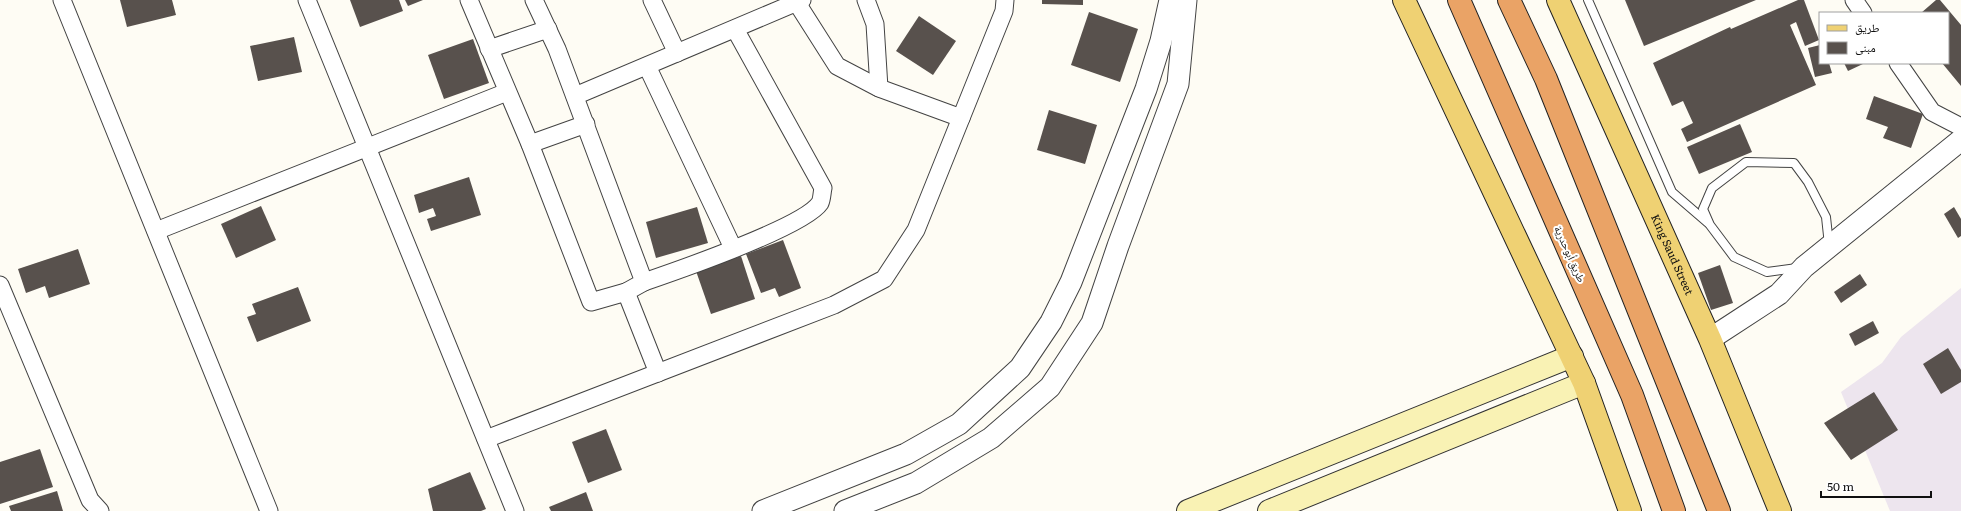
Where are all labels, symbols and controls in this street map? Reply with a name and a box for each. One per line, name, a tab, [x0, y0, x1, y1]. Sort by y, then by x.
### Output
legend	[1819, 12, 1949, 64]
text: طريق	[1855, 18, 1880, 36]
text: مبنى	[1855, 38, 1876, 56]
street label: King Saud Street	[1648, 211, 1698, 298]
street label: طريق أبوحدرية	[1551, 223, 1591, 285]
scale bar	[1821, 473, 1931, 499]
text: 50 m	[1827, 477, 1854, 495]

